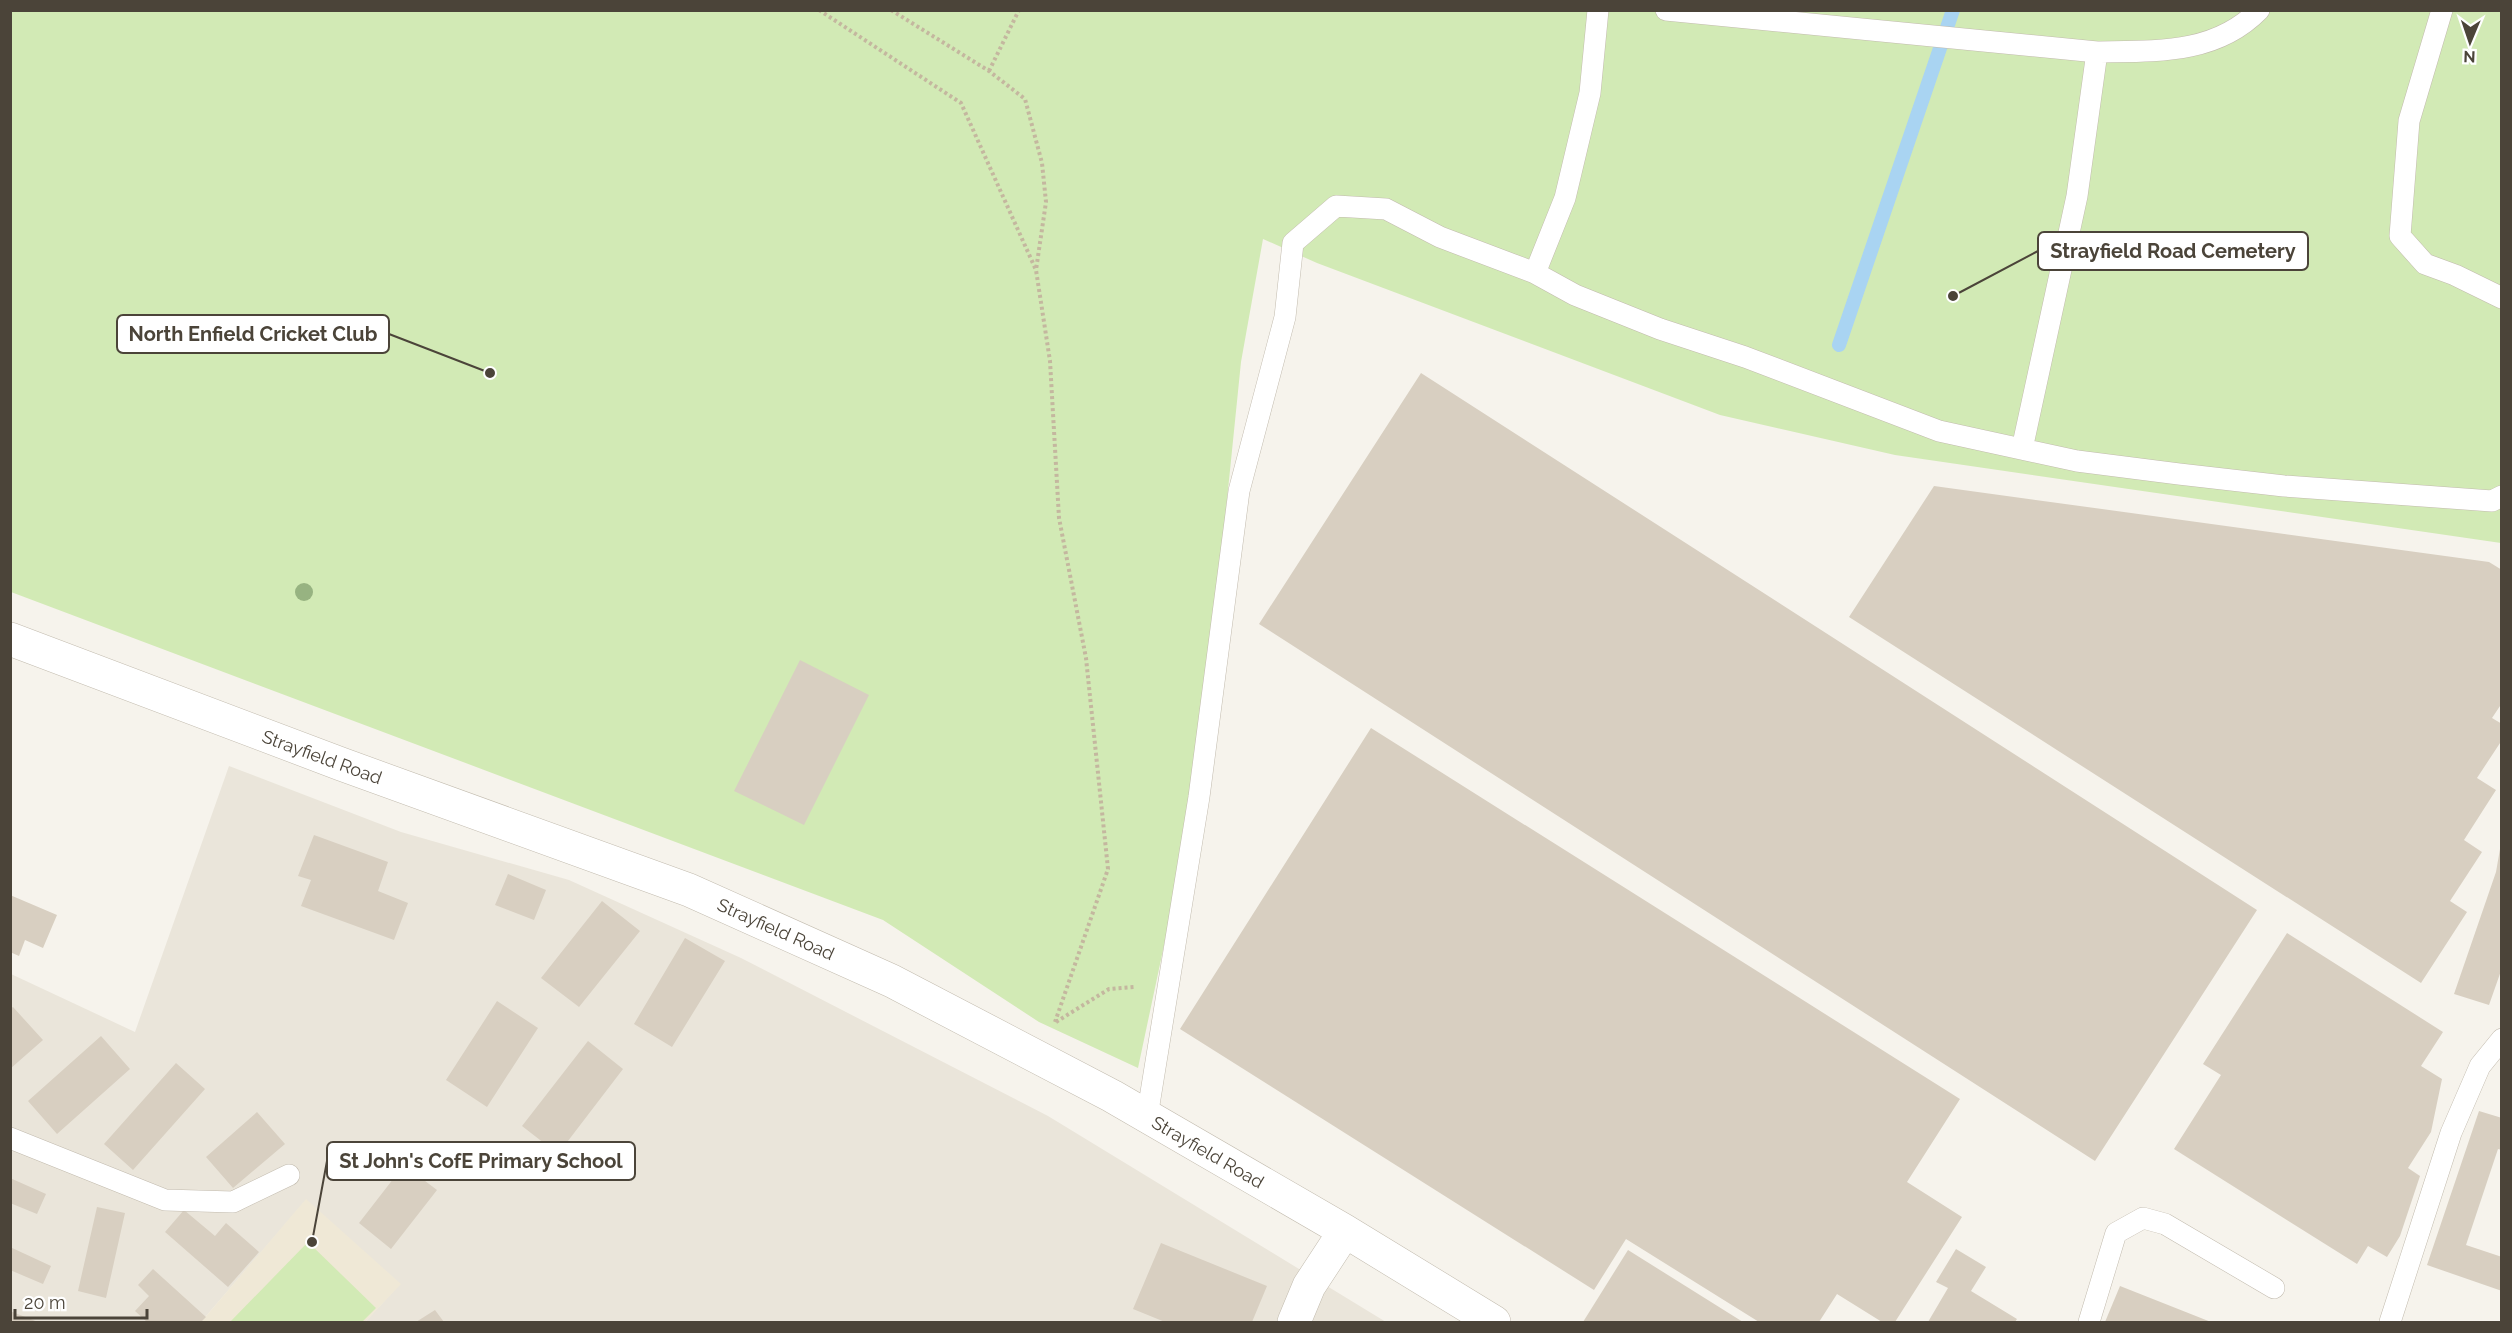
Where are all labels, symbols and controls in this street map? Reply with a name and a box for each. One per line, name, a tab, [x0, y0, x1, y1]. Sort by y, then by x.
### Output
north arrow	[2440, 12, 2500, 72]
text: N	[2463, 47, 2476, 66]
callout: Strayfield Road Cemetery	[2038, 232, 2308, 270]
text: Strayfield Road Cemetery	[2050, 239, 2296, 263]
callout: North Enfield Cricket Club	[117, 315, 389, 353]
text: North Enfield Cricket Club	[129, 322, 378, 346]
street label: Strayfield Road	[259, 726, 385, 788]
street label: Strayfield Road	[714, 894, 838, 964]
street label: Strayfield Road	[1148, 1111, 1268, 1193]
callout: St John's CofE Primary School	[327, 1142, 635, 1180]
text: St John's CofE Primary School	[339, 1149, 623, 1173]
scale bar	[15, 1282, 147, 1320]
text: 20 m	[24, 1292, 66, 1313]

